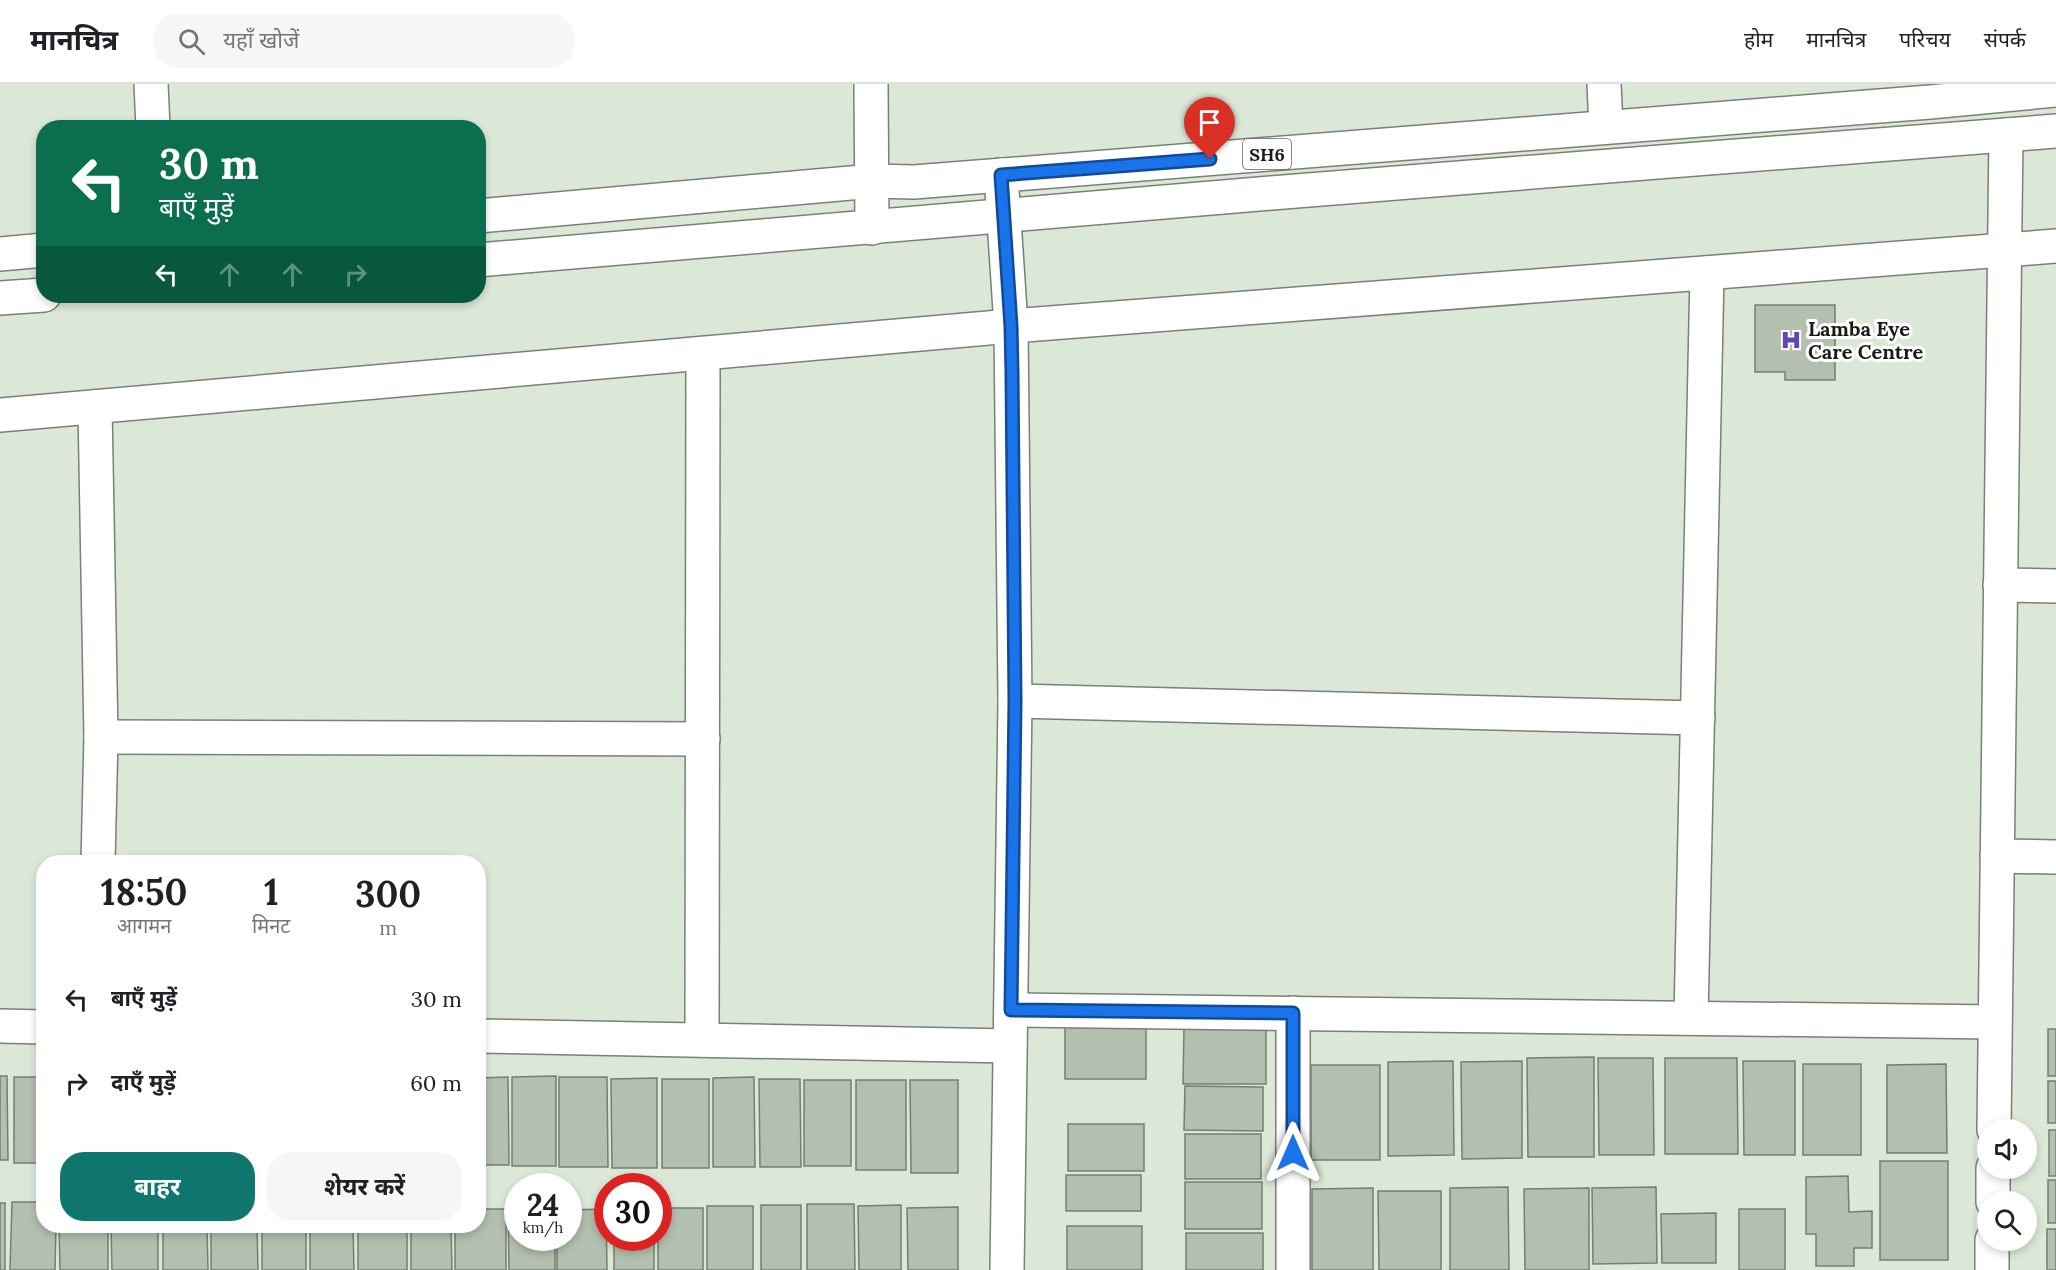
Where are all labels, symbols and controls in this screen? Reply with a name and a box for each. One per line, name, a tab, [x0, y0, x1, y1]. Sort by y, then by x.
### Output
search box	[154, 14, 574, 68]
text: मानचित्र	[30, 22, 118, 58]
icon: search	[175, 25, 208, 58]
text: यहाँ खोजें	[223, 26, 299, 54]
text: होम	[1744, 26, 1773, 53]
text: मानचित्र	[1806, 26, 1866, 53]
text: परिचय	[1899, 26, 1951, 53]
text: संपर्क	[1984, 26, 2026, 53]
pin	[1184, 97, 1235, 159]
icon: arrive	[1193, 106, 1226, 139]
text: 30 m	[159, 137, 259, 191]
road number: SH6	[1243, 139, 1291, 169]
icon: left	[60, 144, 138, 222]
text: बाएँ मुड़ें	[159, 190, 234, 224]
icon: left	[150, 258, 183, 291]
icon: ahead	[213, 258, 246, 291]
icon: ahead	[276, 258, 309, 291]
icon: right	[339, 258, 372, 291]
place label: Lamba Eye Care Centre	[1808, 316, 1924, 364]
hospital icon: Lamba Eye Care Centre	[1779, 328, 1803, 352]
text: 18:50	[101, 869, 187, 915]
text: 1	[264, 869, 279, 915]
text: 300	[355, 871, 421, 917]
text: आगमन	[117, 913, 171, 938]
text: मिनट	[252, 913, 290, 938]
text: m	[379, 915, 397, 940]
icon: left	[60, 983, 93, 1016]
text: बाएँ मुड़ें	[111, 984, 177, 1012]
text: 30 m	[411, 985, 462, 1013]
icon: right	[60, 1067, 93, 1100]
text: दाएँ मुड़ें	[111, 1068, 176, 1096]
text: 60 m	[410, 1069, 462, 1097]
map controls	[1977, 1119, 2037, 1251]
button: sound	[1977, 1119, 2037, 1179]
position arrow	[1261, 1121, 1325, 1185]
button: बाहर	[60, 1152, 255, 1221]
button: शेयर करें	[267, 1152, 462, 1221]
speed limit sign: 30	[594, 1173, 672, 1251]
text: 24	[527, 1186, 559, 1224]
button: search	[1977, 1191, 2037, 1251]
text: km/h	[523, 1218, 563, 1237]

